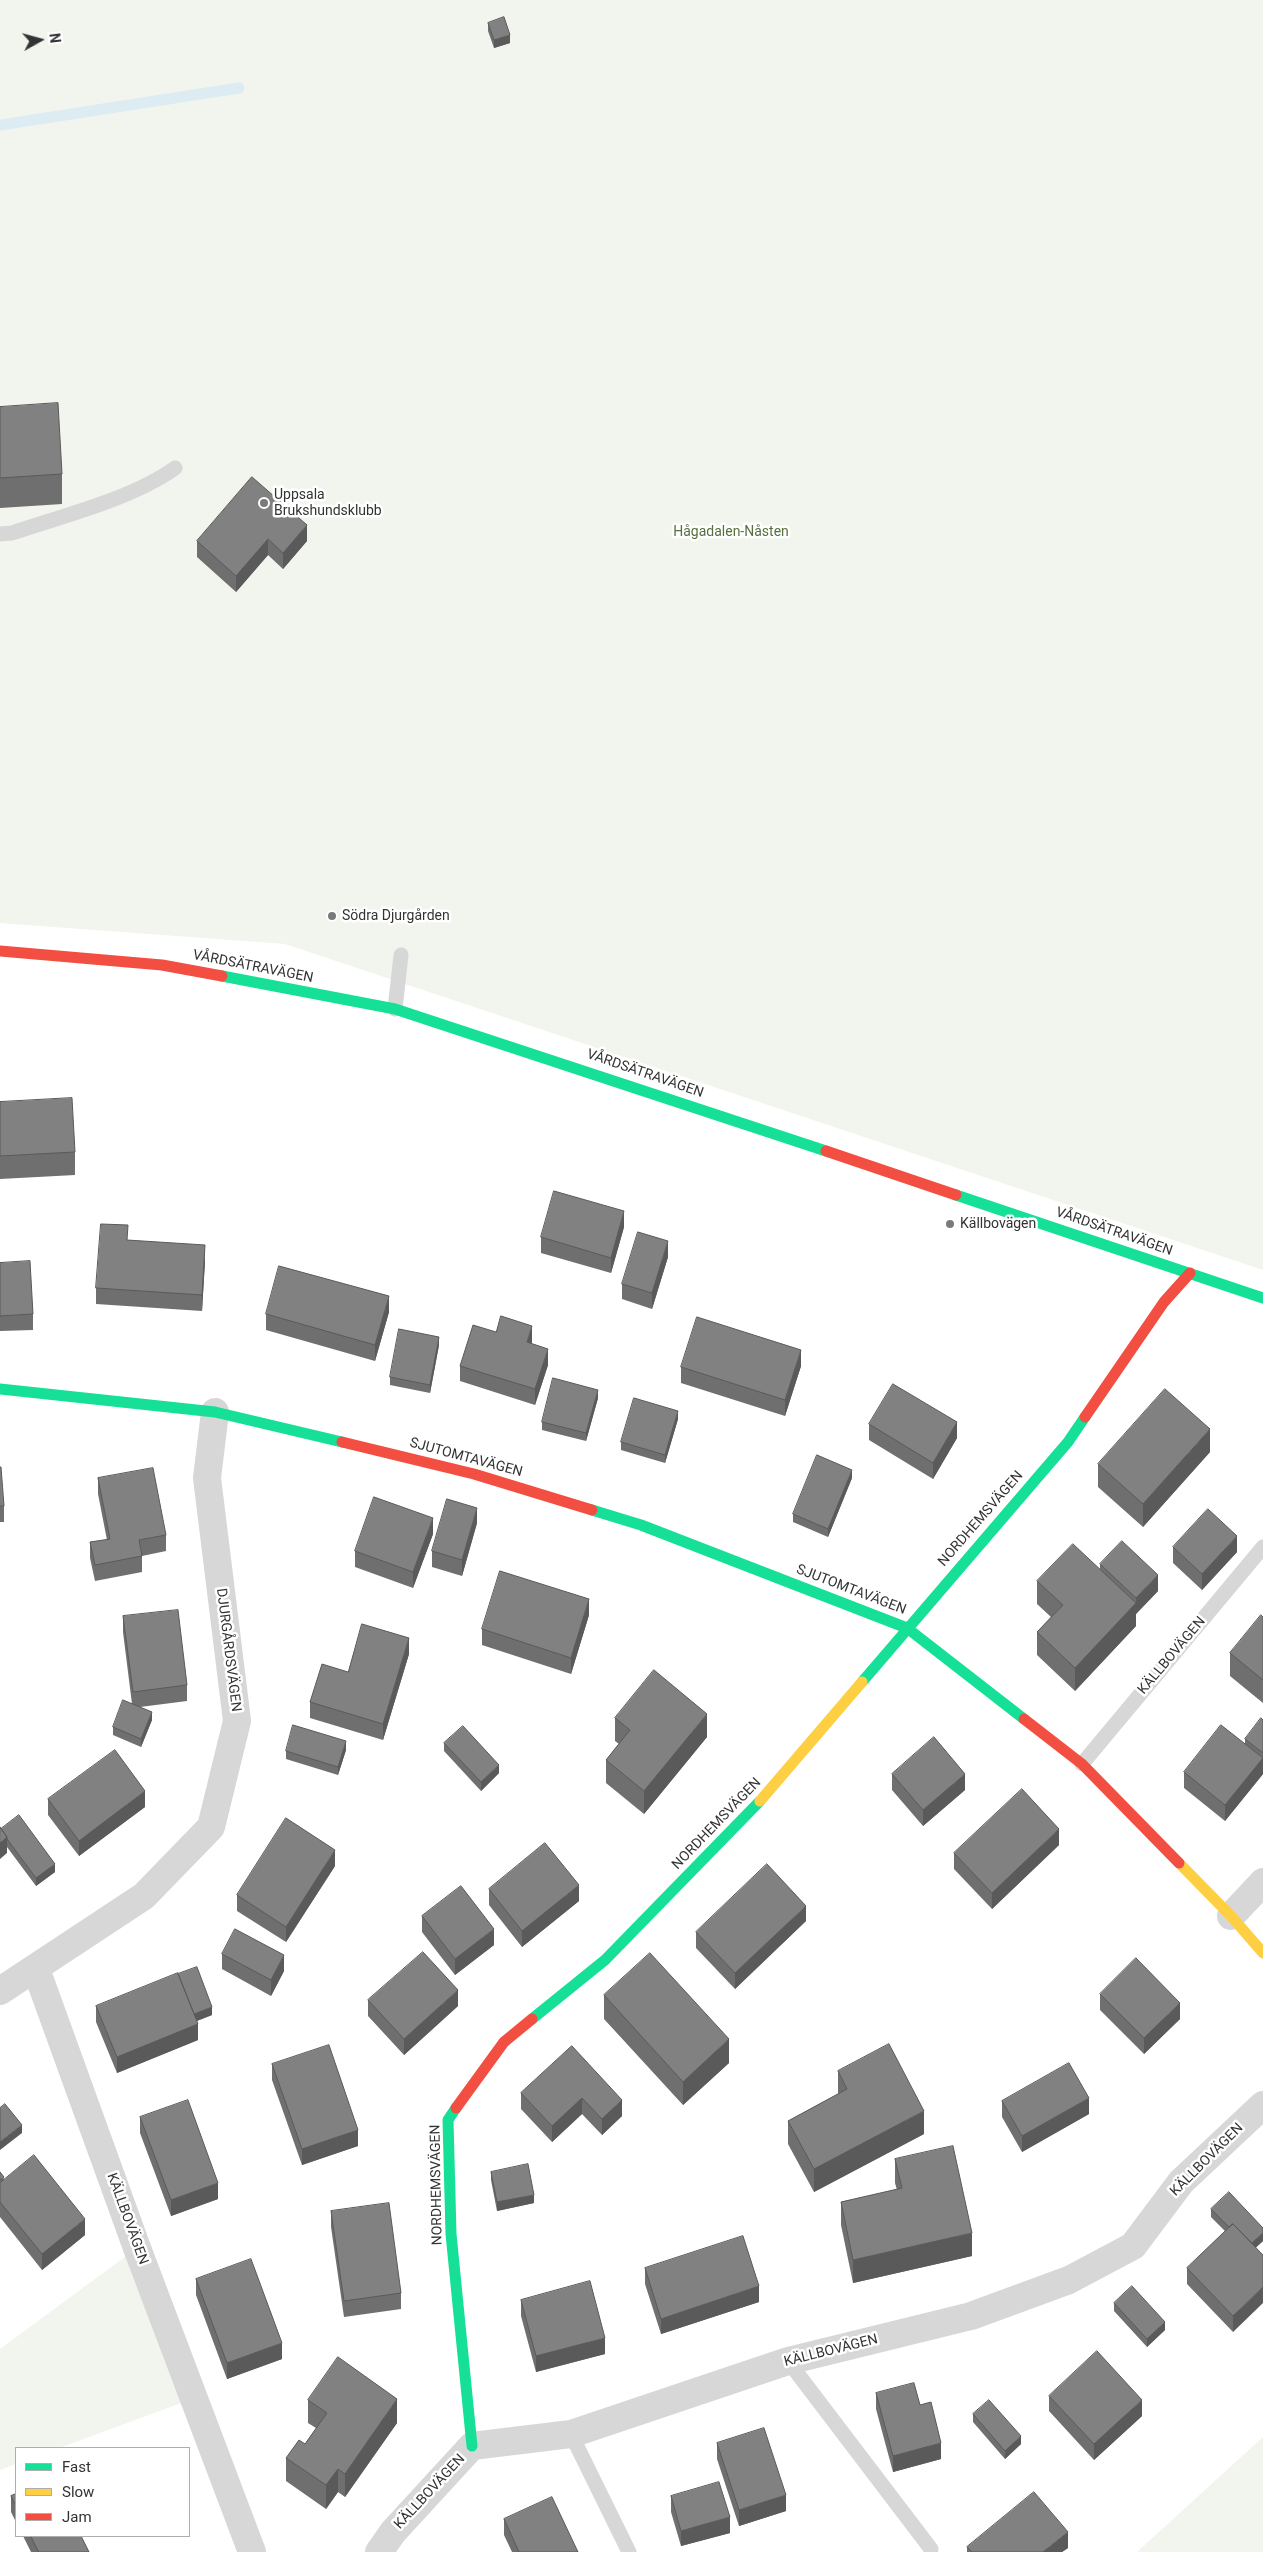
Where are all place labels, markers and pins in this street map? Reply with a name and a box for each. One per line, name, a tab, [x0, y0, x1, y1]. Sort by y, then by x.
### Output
place label: Uppsala Brukshundsklubb	[274, 487, 382, 520]
marker: Uppsala Brukshundsklubb	[258, 497, 270, 509]
place label: Södra Djurgården	[342, 908, 450, 924]
marker: Södra Djurgården	[326, 910, 338, 922]
place label: Källbovägen	[960, 1216, 1036, 1232]
marker: Källbovägen	[944, 1218, 956, 1230]

